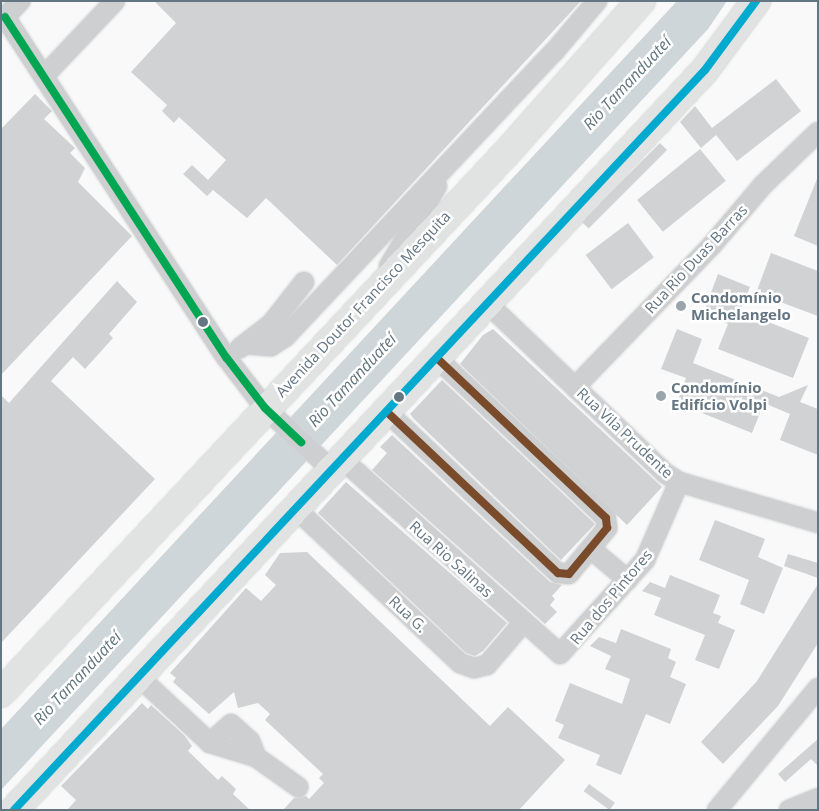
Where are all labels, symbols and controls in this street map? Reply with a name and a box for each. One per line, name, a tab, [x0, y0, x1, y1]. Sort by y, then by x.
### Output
water label: Rio Tamanduateí	[579, 32, 675, 134]
street label: Rua Rio Duas Barras	[641, 201, 751, 317]
street label: Avenida Doutor Francisco Mesquita	[272, 207, 454, 401]
place label: Condomínio Michelangelo	[691, 288, 791, 323]
marker: Condomínio Michelangelo	[675, 300, 687, 312]
unlabelled marker	[198, 317, 208, 327]
water label: Rio Tamanduateí	[304, 329, 400, 431]
place label: Condomínio Edifício Volpi	[671, 378, 767, 413]
street label: Rua Vila Prudente	[573, 384, 677, 482]
marker: Condomínio Edifício Volpi	[655, 390, 667, 402]
unlabelled marker	[394, 392, 404, 402]
street label: Rua Rio Salinas	[406, 517, 496, 601]
street label: Rua dos Pintores	[566, 546, 656, 648]
street label: Rua G.	[385, 592, 431, 636]
water label: Rio Tamanduateí	[29, 627, 125, 729]

